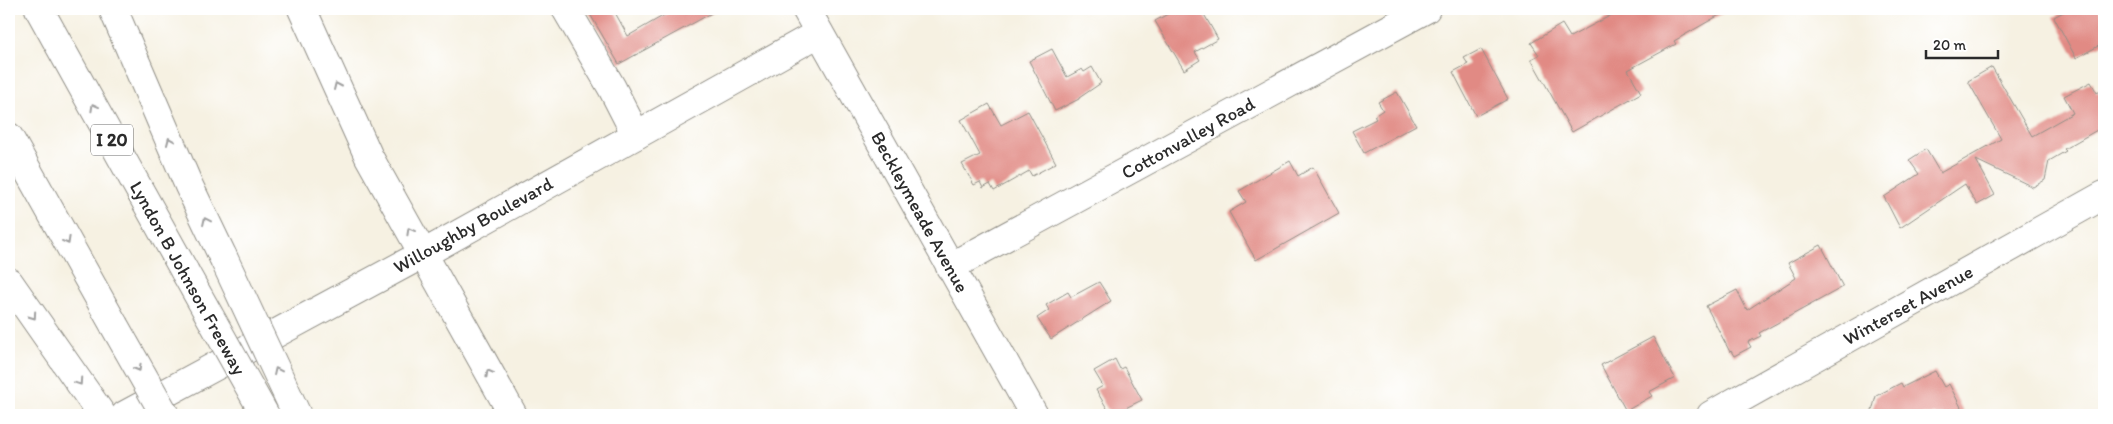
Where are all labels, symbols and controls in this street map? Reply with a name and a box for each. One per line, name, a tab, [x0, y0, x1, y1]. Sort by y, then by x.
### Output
scale bar	[1926, 28, 1998, 60]
text: 20 m	[1933, 36, 1967, 54]
one-way arrow	[332, 82, 343, 91]
street label: Cottonvalley Road	[1117, 92, 1259, 184]
one-way arrow	[90, 103, 100, 112]
road number: I 20	[91, 124, 133, 156]
street label: Beckleymeade Avenue	[866, 127, 974, 297]
one-way arrow	[165, 137, 176, 146]
street label: Willoughby Boulevard	[389, 171, 557, 278]
street label: Lyndon B Johnson Freeway	[125, 177, 251, 379]
one-way arrow	[202, 217, 212, 226]
one-way arrow	[406, 227, 416, 236]
one-way arrow	[60, 235, 70, 244]
street label: Winterset Avenue	[1839, 260, 1977, 350]
one-way arrow	[27, 310, 36, 319]
one-way arrow	[132, 362, 142, 371]
one-way arrow	[272, 367, 283, 376]
one-way arrow	[485, 369, 495, 378]
one-way arrow	[73, 377, 82, 386]

